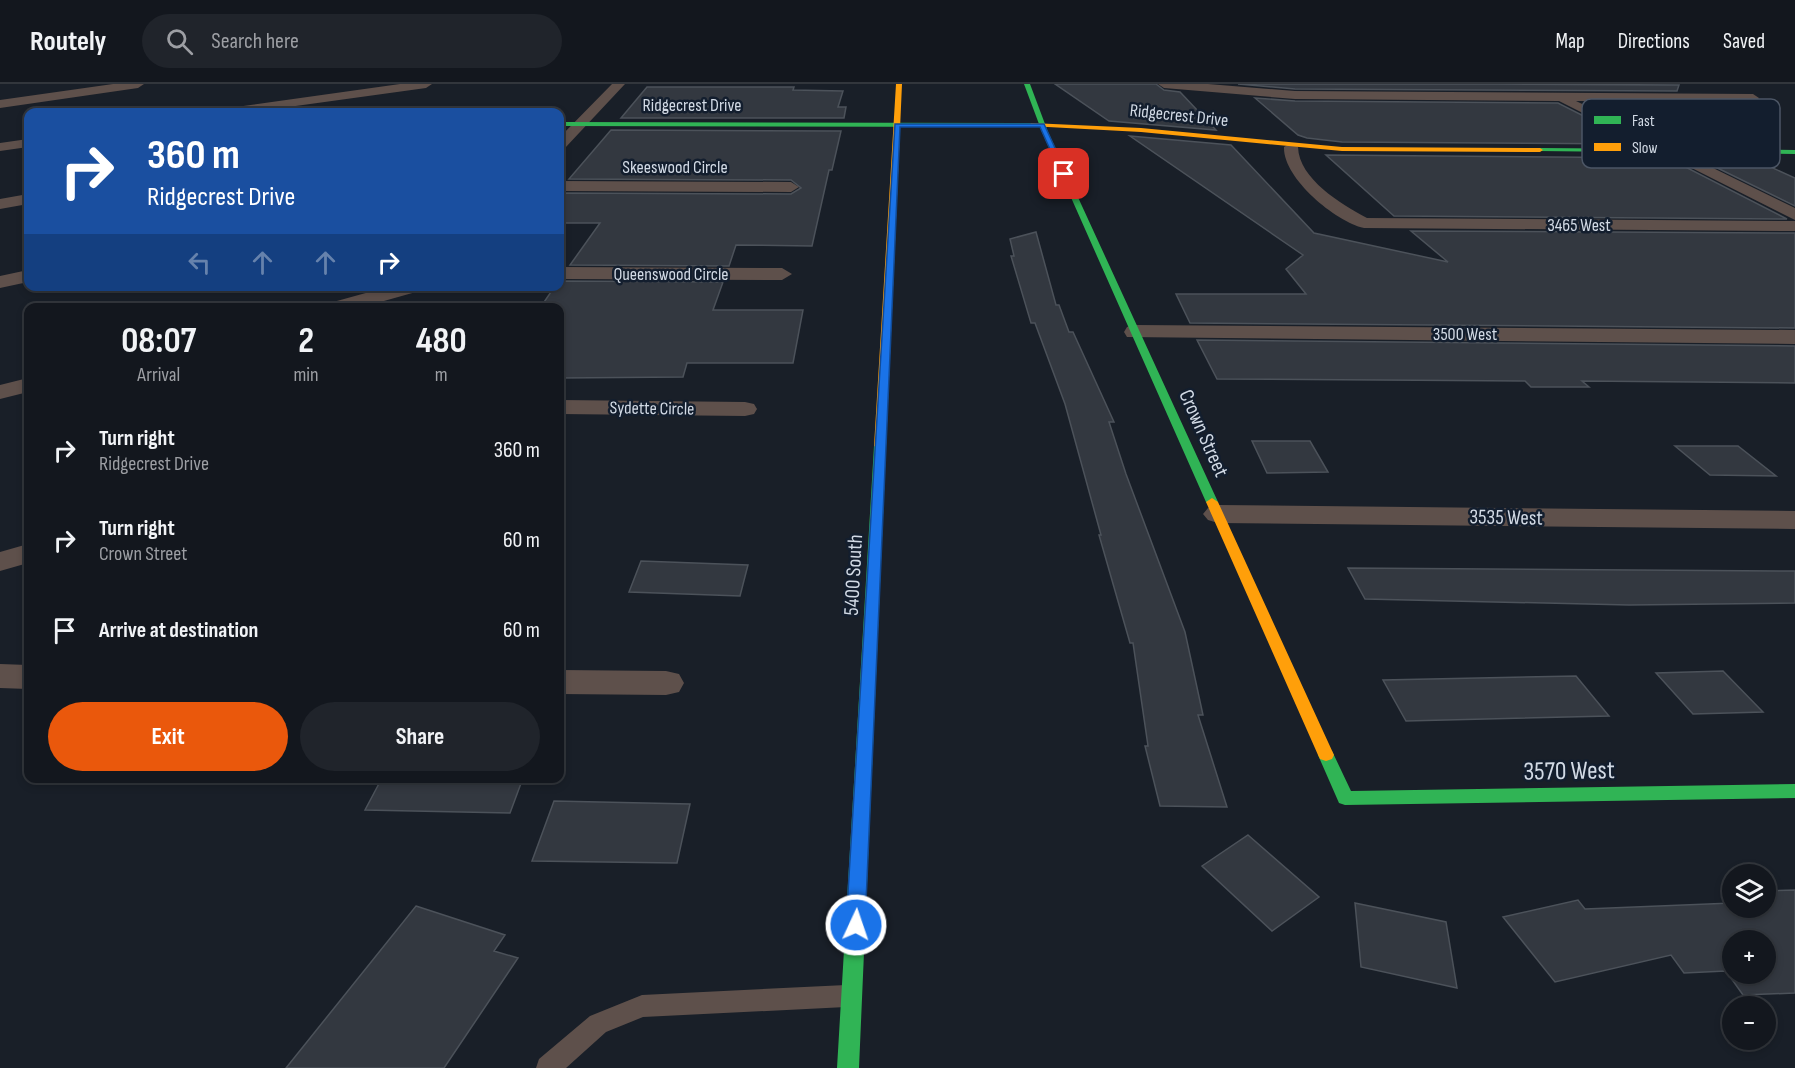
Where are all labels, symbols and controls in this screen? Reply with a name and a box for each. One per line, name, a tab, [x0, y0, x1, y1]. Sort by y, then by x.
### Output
search box	[142, 14, 562, 68]
text: Routely	[30, 25, 106, 58]
icon: search	[163, 25, 196, 58]
text: Search here	[211, 28, 299, 55]
text: Map	[1555, 29, 1585, 54]
text: Directions	[1618, 29, 1690, 54]
text: Saved	[1723, 29, 1765, 54]
street label: Ridgecrest Drive	[643, 95, 741, 116]
legend	[1582, 99, 1780, 168]
street label: Ridgecrest Drive	[1129, 100, 1229, 131]
text: Fast	[1632, 112, 1655, 131]
text: 360 m	[147, 130, 240, 181]
icon: right	[48, 132, 126, 210]
text: Slow	[1632, 139, 1657, 158]
pin	[1038, 148, 1089, 199]
street label: Skeeswood Circle	[622, 157, 728, 178]
icon: arrive	[1047, 157, 1080, 190]
text: Ridgecrest Drive	[147, 181, 295, 213]
street label: 3465 West	[1547, 215, 1611, 236]
icon: left	[183, 246, 216, 279]
icon: ahead	[246, 246, 279, 279]
icon: ahead	[309, 246, 342, 279]
icon: right	[372, 246, 405, 279]
street label: Queenswood Circle	[613, 264, 729, 285]
text: 08:07	[121, 320, 196, 363]
text: 2	[298, 320, 314, 363]
text: 480	[416, 320, 467, 363]
street label: 3500 West	[1433, 324, 1498, 345]
text: Arrival	[137, 363, 180, 387]
text: min	[293, 363, 319, 387]
text: m	[435, 363, 448, 387]
street label: Crown Street	[1173, 386, 1234, 481]
street label: Sydette Circle	[609, 397, 695, 420]
text: Turn right	[99, 425, 175, 452]
icon: right	[48, 434, 81, 467]
text: 360 m	[494, 437, 540, 464]
text: Ridgecrest Drive	[99, 452, 209, 476]
street label: 3535 West	[1469, 504, 1543, 531]
text: Turn right	[99, 515, 175, 542]
icon: right	[48, 524, 81, 557]
text: 60 m	[503, 527, 540, 554]
street label: 5400 South	[839, 534, 868, 616]
text: Crown Street	[99, 542, 187, 566]
icon: arrive	[48, 614, 81, 647]
text: Arrive at destination	[99, 617, 258, 644]
text: 60 m	[503, 617, 540, 644]
button: Exit	[48, 702, 288, 771]
button: Share	[300, 702, 540, 771]
street label: 3570 West	[1523, 755, 1615, 788]
map controls	[1722, 864, 1776, 1050]
button: layers	[1722, 864, 1776, 918]
position arrow	[824, 893, 888, 957]
button: +	[1722, 930, 1776, 984]
button: −	[1722, 996, 1776, 1050]

